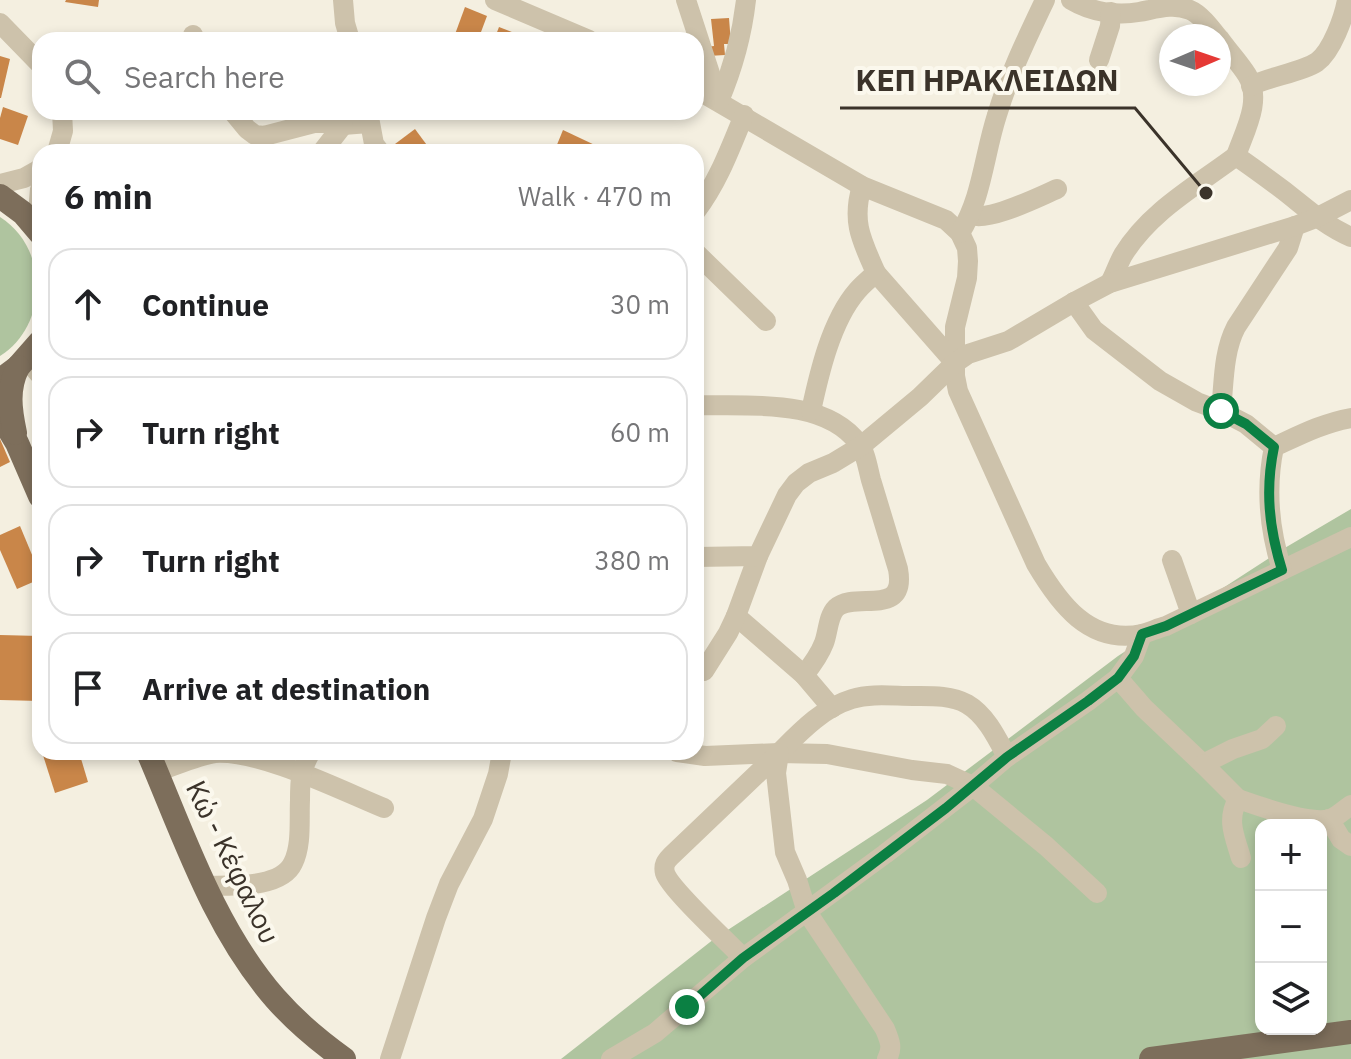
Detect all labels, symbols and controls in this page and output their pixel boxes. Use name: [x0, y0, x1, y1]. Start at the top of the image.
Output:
north arrow: [1159, 24, 1231, 96]
search box: [32, 32, 704, 120]
icon: search: [60, 54, 104, 98]
callout: ΚΕΠ ΗΡΑΚΛΕΙΔΩΝ: [840, 54, 1135, 108]
text: Search here: [124, 57, 285, 96]
text: ΚΕΠ ΗΡΑΚΛΕΙΔΩΝ: [856, 60, 1118, 99]
text: 6 min: [64, 174, 153, 218]
text: Walk · 470 m: [518, 179, 672, 213]
icon: ahead: [66, 282, 110, 326]
text: Continue: [142, 285, 269, 324]
text: 30 m: [610, 287, 670, 321]
route start: [1203, 393, 1239, 429]
icon: right: [66, 410, 110, 454]
text: Turn right: [142, 413, 280, 452]
text: 60 m: [610, 415, 670, 449]
icon: right: [66, 538, 110, 582]
text: Turn right: [142, 541, 280, 580]
text: 380 m: [594, 543, 670, 577]
icon: arrive: [66, 666, 110, 710]
text: Arrive at destination: [142, 669, 430, 708]
street label: Κώ - Κέφαλου: [178, 774, 289, 949]
map controls: [1255, 819, 1327, 1035]
button: +: [1255, 819, 1327, 891]
button: −: [1255, 891, 1327, 963]
button: layers: [1255, 963, 1327, 1035]
route end: [669, 989, 705, 1025]

